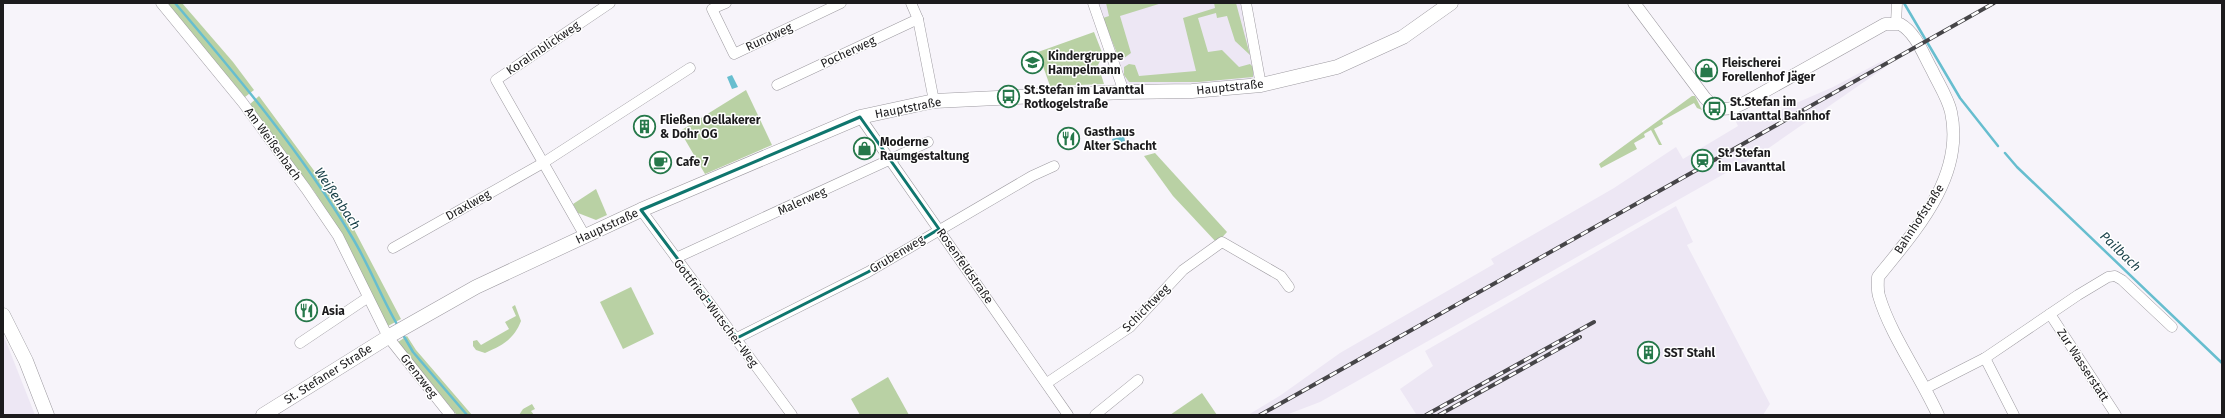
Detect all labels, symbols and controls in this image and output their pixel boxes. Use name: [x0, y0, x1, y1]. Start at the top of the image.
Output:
street label: Koralmblickweg: [504, 18, 583, 78]
street label: Rundweg: [743, 20, 795, 54]
street label: Pocherweg: [818, 33, 878, 71]
place label: Kindergruppe Hampelmann: [1048, 49, 1124, 77]
school or university icon: Kindergruppe Hampelmann: [1019, 50, 1045, 76]
place label: Fleischerei Forellenhof Jäger: [1722, 56, 1815, 84]
shop icon: Fleischerei Forellenhof Jäger: [1694, 57, 1720, 83]
street label: Hauptstraße: [1196, 77, 1264, 97]
place label: St.Stefan im Lavanttal Rotkogelstraße: [1024, 83, 1144, 111]
bus stop icon: St.Stefan im Lavanttal Rotkogelstraße: [995, 84, 1021, 110]
street label: Hauptstraße: [874, 95, 942, 121]
place label: St.Stefan im Lavanttal Bahnhof: [1730, 95, 1832, 123]
bus stop icon: St.Stefan im Lavanttal Bahnhof: [1701, 96, 1727, 122]
street label: Am Weißenbach: [242, 105, 304, 183]
place label: Fließen Oellakerer & Dohr OG: [660, 113, 761, 141]
building icon: Fließen Oellakerer & Dohr OG: [632, 114, 658, 140]
place label: Gasthaus Alter Schacht: [1083, 125, 1157, 153]
restaurant icon: Gasthaus Alter Schacht: [1055, 126, 1081, 152]
place label: Moderne Raumgestaltung: [880, 135, 970, 163]
shop icon: Moderne Raumgestaltung: [851, 136, 877, 162]
place label: St. Stefan im Lavanttal: [1718, 146, 1786, 174]
station icon: St. Stefan im Lavanttal: [1689, 147, 1715, 173]
cafe icon: Cafe 7: [648, 149, 674, 175]
place label: Cafe 7: [676, 155, 709, 169]
water label: Weißenbach: [311, 164, 364, 232]
street label: Bahnhofstraße: [1891, 182, 1947, 256]
street label: Malerweg: [776, 184, 829, 218]
street label: Draxlweg: [443, 187, 494, 223]
street label: Hauptstraße: [573, 205, 641, 247]
street label: Rosenfeldstraße: [934, 226, 996, 306]
water label: Pailbach: [2097, 228, 2144, 274]
street label: Grubenweg: [867, 232, 928, 276]
street label: Gottfried-Wutscher-Weg: [671, 256, 762, 370]
street label: Schichtweg: [1119, 281, 1173, 335]
restaurant icon: Asia: [294, 298, 320, 324]
place label: Asia: [321, 304, 345, 318]
street label: Zur Wasserstatt: [2054, 326, 2112, 405]
building icon: SST Stahl: [1636, 340, 1662, 366]
street label: St. Stefaner Straße: [281, 341, 375, 407]
place label: SST Stahl: [1664, 346, 1716, 360]
street label: Grenzweg: [397, 351, 441, 401]

